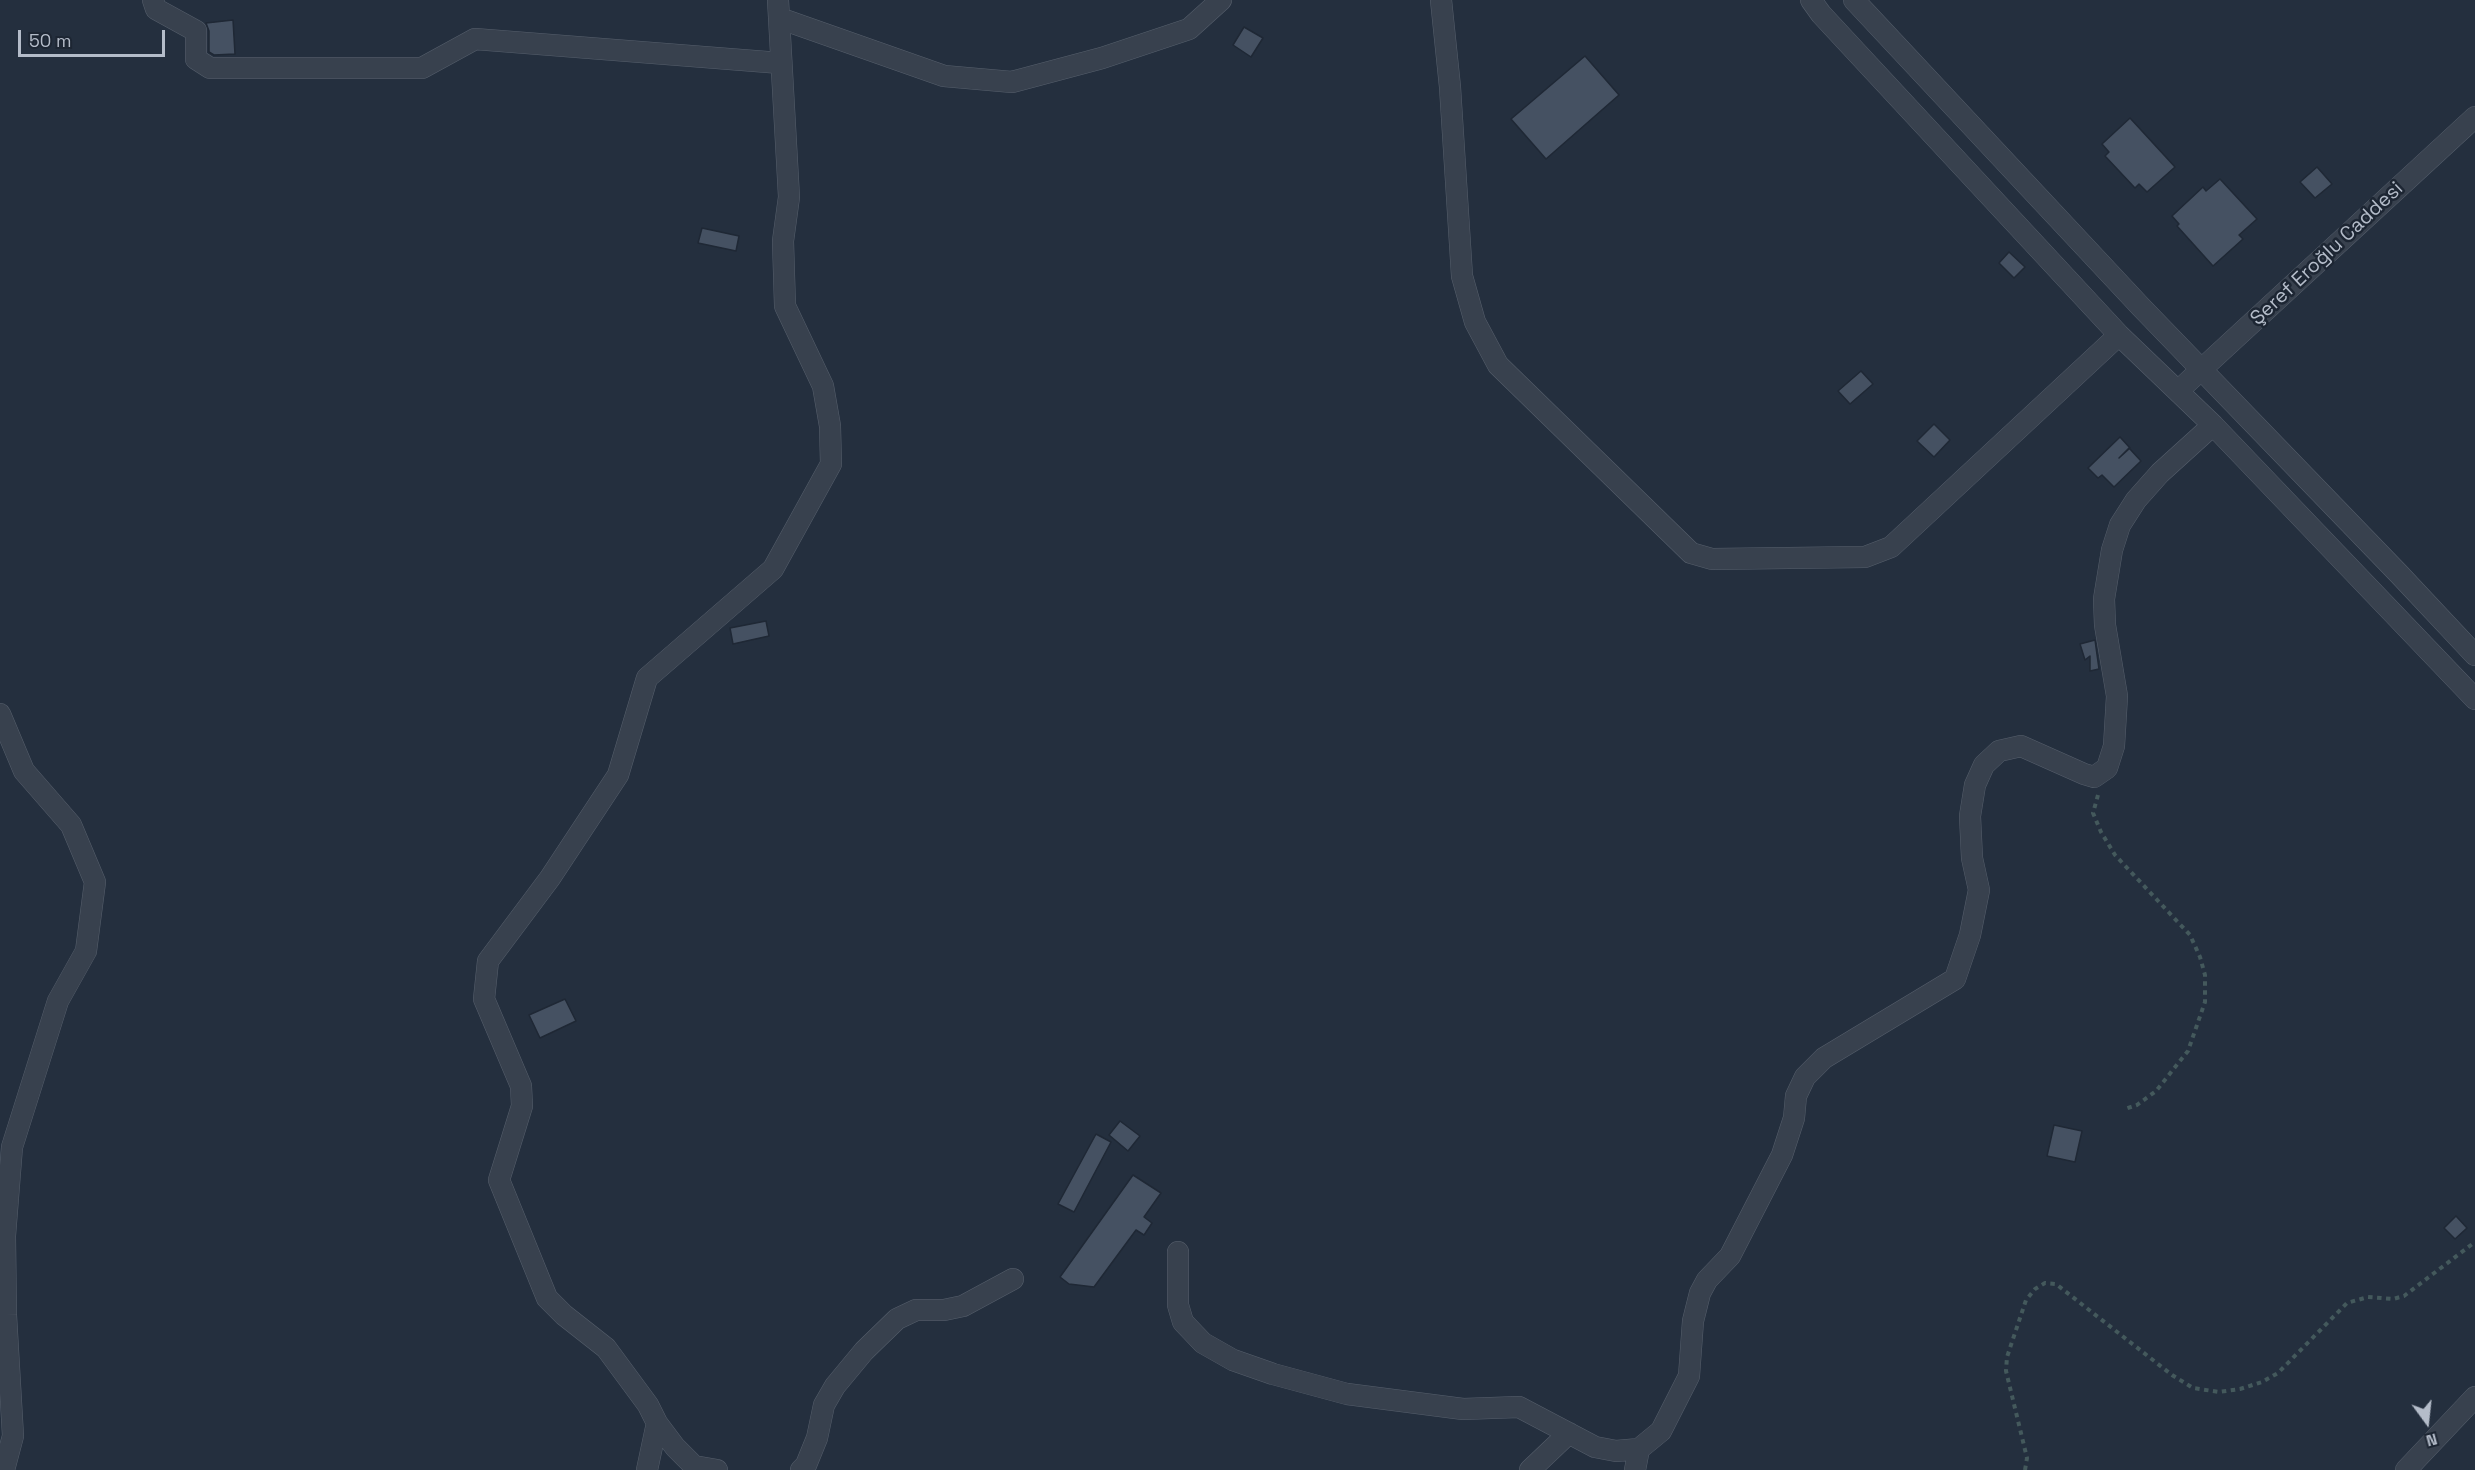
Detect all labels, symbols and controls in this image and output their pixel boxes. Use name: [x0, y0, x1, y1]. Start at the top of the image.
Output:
scale bar: [21, 18, 168, 56]
text: 50 m: [29, 29, 71, 52]
street label: Şeref Eroğlu Caddesi: [2246, 177, 2408, 331]
north arrow: [2397, 1392, 2457, 1452]
text: N: [2424, 1428, 2440, 1451]

